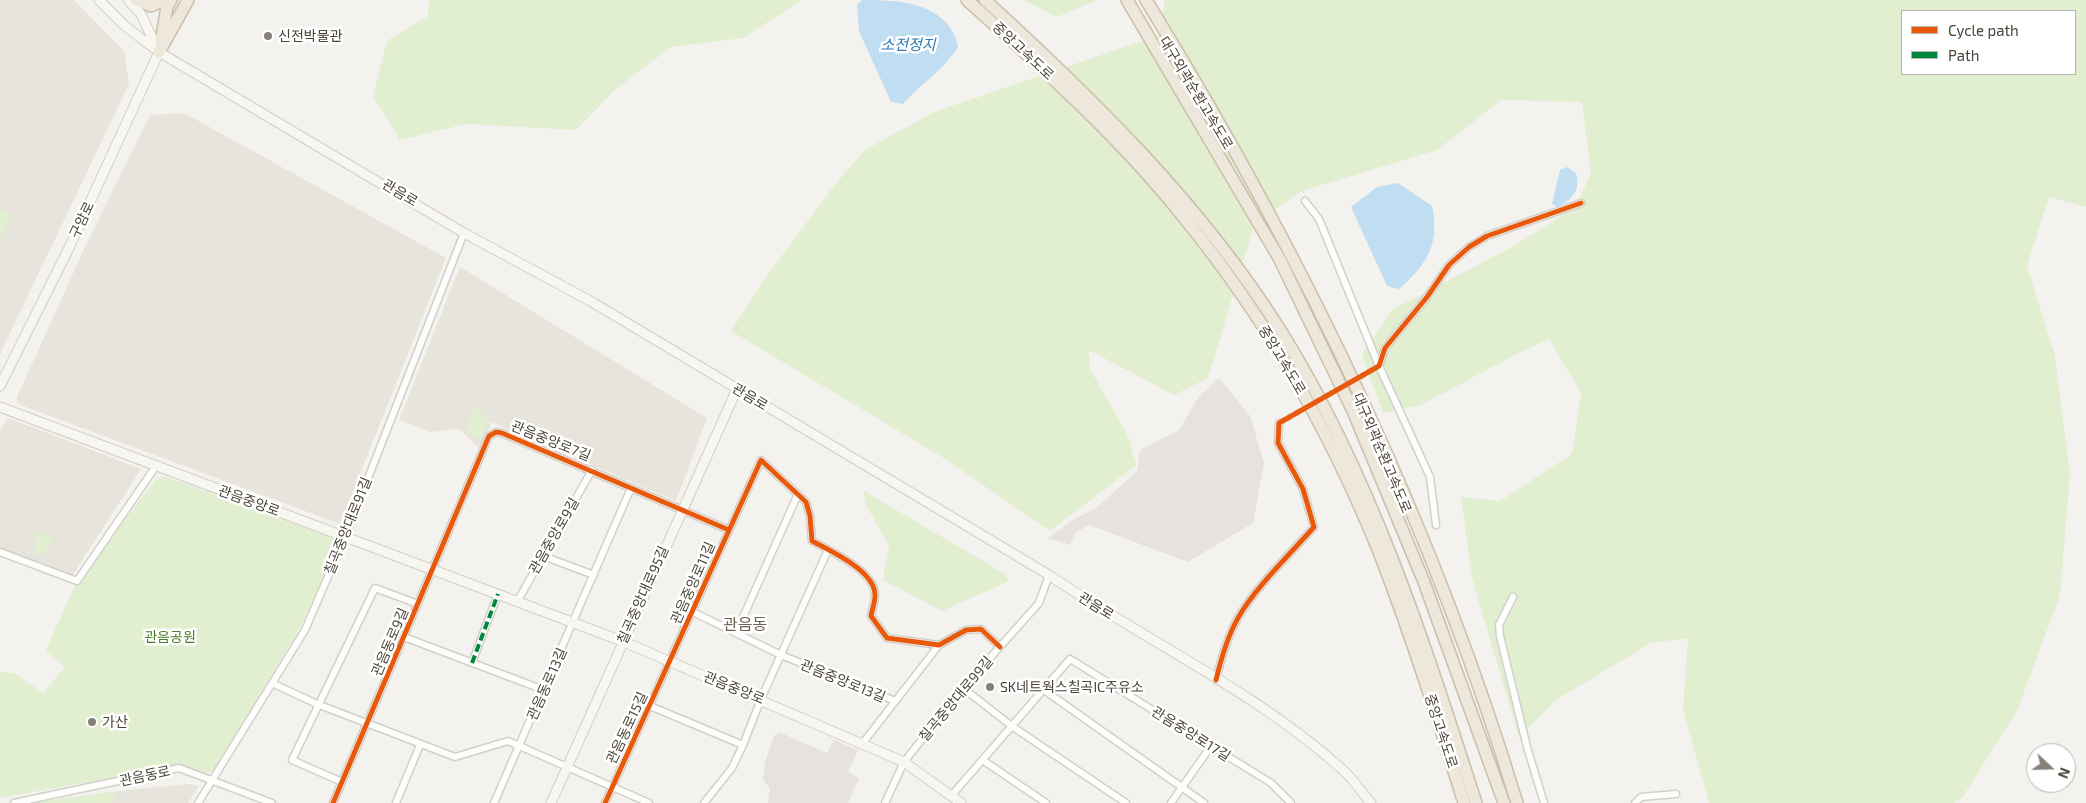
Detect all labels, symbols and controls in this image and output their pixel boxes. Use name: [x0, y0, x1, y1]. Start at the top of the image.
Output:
legend: [1901, 10, 2076, 75]
street label: 중앙고속도로: [989, 19, 1057, 83]
text: Cycle path: [1948, 21, 2019, 39]
place label: 신전박물관: [278, 28, 342, 44]
marker: 신전박물관: [262, 30, 274, 42]
street label: 대구외곽순환고속도로: [1156, 33, 1236, 153]
water label: 소전정지: [880, 36, 936, 54]
text: Path: [1948, 46, 1979, 64]
street label: 관음로: [379, 176, 421, 210]
street label: 구암로: [66, 199, 98, 241]
street label: 중앙고속도로: [1255, 323, 1309, 397]
street label: 관음로: [729, 380, 771, 414]
street label: 대구외곽순환고속도로: [1349, 390, 1415, 516]
street label: 관음중앙로7길: [509, 417, 593, 465]
street label: 칠곡중앙대로91길: [321, 475, 375, 577]
street label: 관음중앙로: [216, 482, 282, 520]
street label: 관음중앙로9길: [525, 495, 583, 577]
street label: 관음중앙로11길: [667, 539, 719, 627]
street label: 칠곡중앙대로95길: [614, 543, 672, 647]
street label: 관음로: [1075, 589, 1117, 623]
street label: 관음동로9길: [368, 605, 412, 679]
district label: 관음동: [723, 615, 767, 635]
park label: 관음공원: [144, 629, 196, 645]
street label: 관음동로13길: [524, 645, 570, 723]
street label: 칠곡중앙대로99길: [915, 653, 997, 745]
street label: 관음중앙로13길: [798, 656, 888, 706]
street label: 관음중앙로: [701, 668, 767, 708]
place label: SK네트웍스칠곡IC주유소: [1000, 679, 1144, 695]
marker: SK네트웍스칠곡IC주유소: [984, 681, 996, 693]
street label: 관음동로15길: [603, 689, 651, 767]
street label: 중앙고속도로: [1421, 692, 1461, 770]
street label: 관음중앙로17길: [1148, 703, 1234, 765]
place label: 가산: [102, 714, 128, 730]
marker: 가산: [86, 716, 98, 728]
north arrow: [2026, 743, 2076, 793]
street label: 관음동로: [118, 762, 172, 790]
text: N: [2055, 765, 2074, 781]

